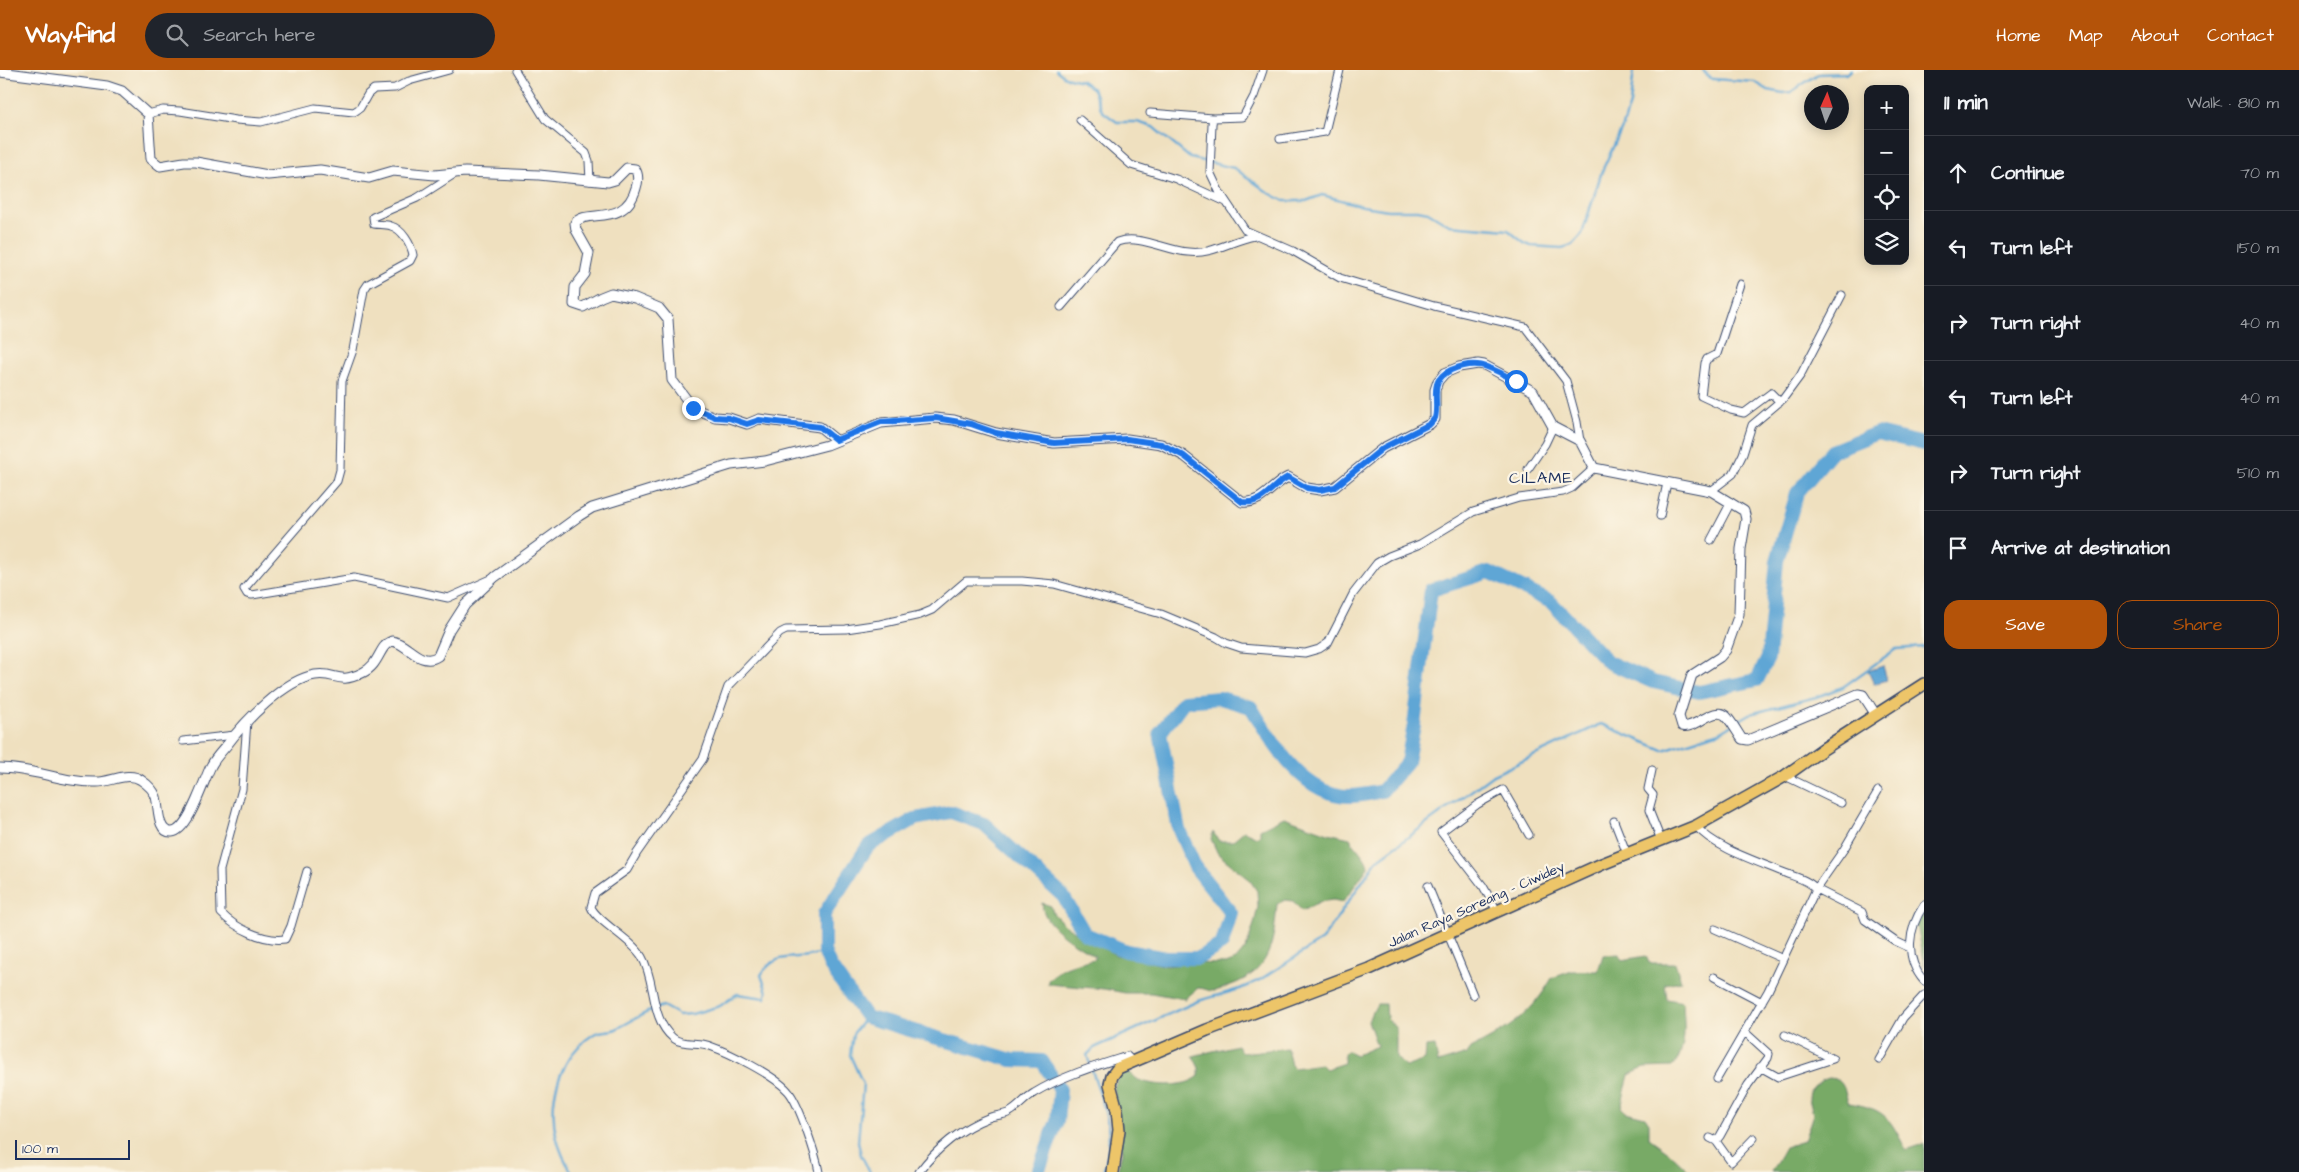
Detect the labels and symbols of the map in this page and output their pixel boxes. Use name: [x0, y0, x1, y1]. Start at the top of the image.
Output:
north arrow: [1804, 85, 1849, 130]
route start: [1505, 370, 1528, 393]
route end: [682, 397, 705, 420]
district label: CILAME: [1509, 467, 1573, 489]
street label: Jalan Raya Soreang - Ciwidey: [1385, 857, 1568, 953]
scale bar: [15, 1137, 130, 1160]

